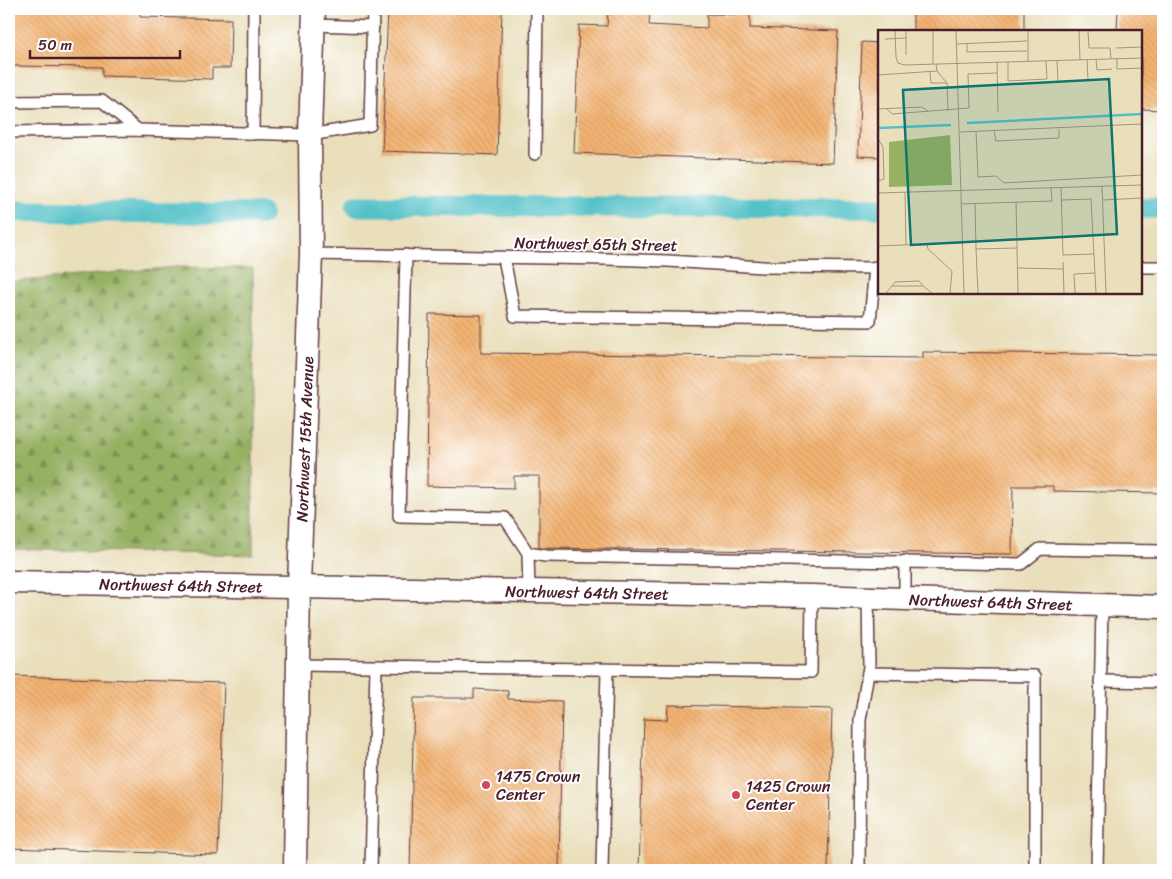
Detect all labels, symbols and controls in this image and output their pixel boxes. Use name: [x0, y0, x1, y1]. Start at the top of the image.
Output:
scale bar: [30, 28, 180, 60]
inset map: [878, 30, 1142, 294]
text: 50 m: [38, 32, 73, 58]
street label: Northwest 65th Street: [514, 228, 678, 260]
street label: Northwest 15th Avenue: [287, 355, 322, 523]
street label: Northwest 64th Street: [99, 569, 263, 601]
street label: Northwest 64th Street: [505, 576, 669, 608]
street label: Northwest 64th Street: [909, 585, 1073, 619]
place label: 1475 Crown Center: [496, 762, 581, 809]
place label: 1425 Crown Center: [746, 772, 831, 819]
marker: 1475 Crown Center: [480, 779, 492, 791]
marker: 1425 Crown Center: [730, 789, 742, 801]

